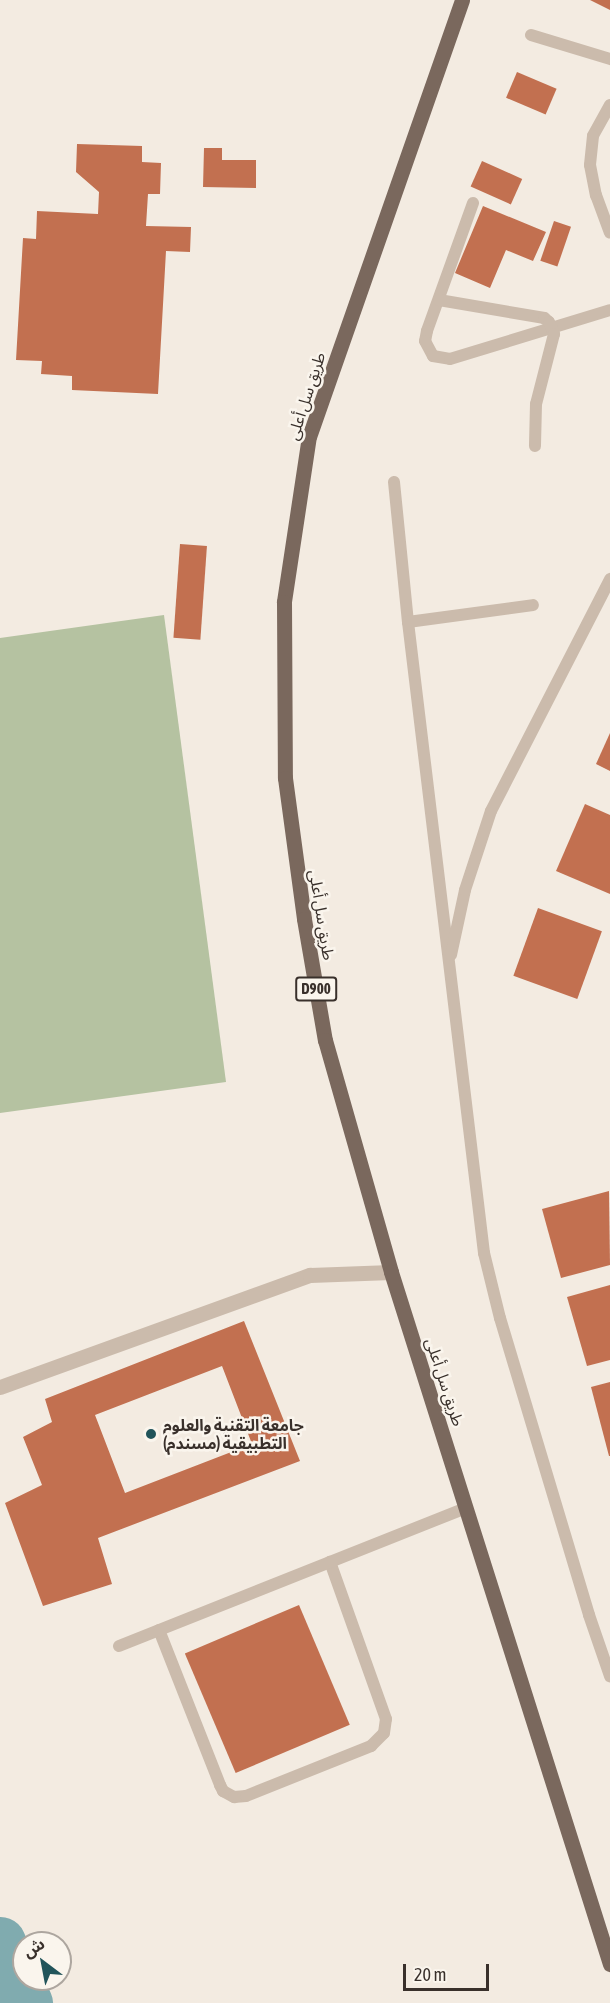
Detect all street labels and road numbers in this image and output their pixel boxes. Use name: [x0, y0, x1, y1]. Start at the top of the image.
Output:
street label: طريق سل أعلى: [283, 350, 329, 442]
street label: طريق سل أعلى: [305, 868, 339, 962]
road number: D900: [295, 977, 337, 1001]
street label: طريق سل أعلى: [422, 1336, 468, 1428]

